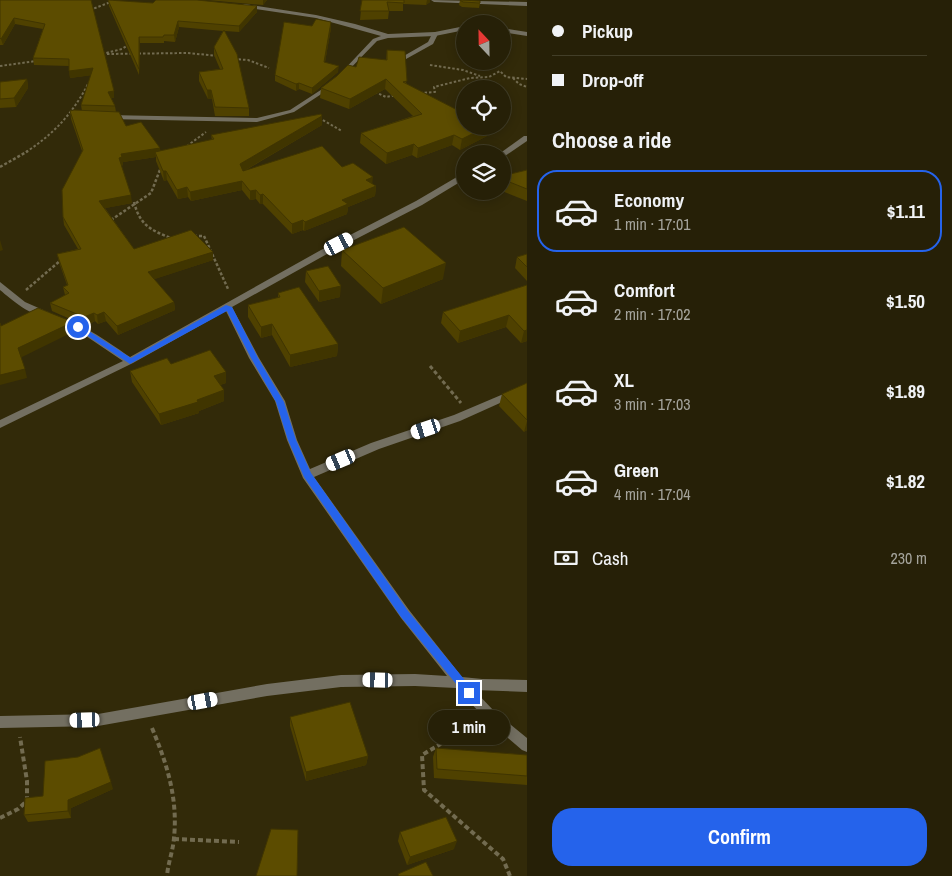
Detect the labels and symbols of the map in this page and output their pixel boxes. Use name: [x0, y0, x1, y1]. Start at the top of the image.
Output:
north arrow: [456, 15, 511, 70]
car: [322, 231, 355, 257]
route start: [67, 316, 89, 338]
car: [409, 417, 442, 441]
car: [324, 447, 357, 473]
car: [362, 672, 393, 688]
route end: [458, 682, 480, 704]
car: [186, 691, 219, 711]
callout: 1 min: [428, 710, 510, 746]
car: [69, 712, 100, 728]

